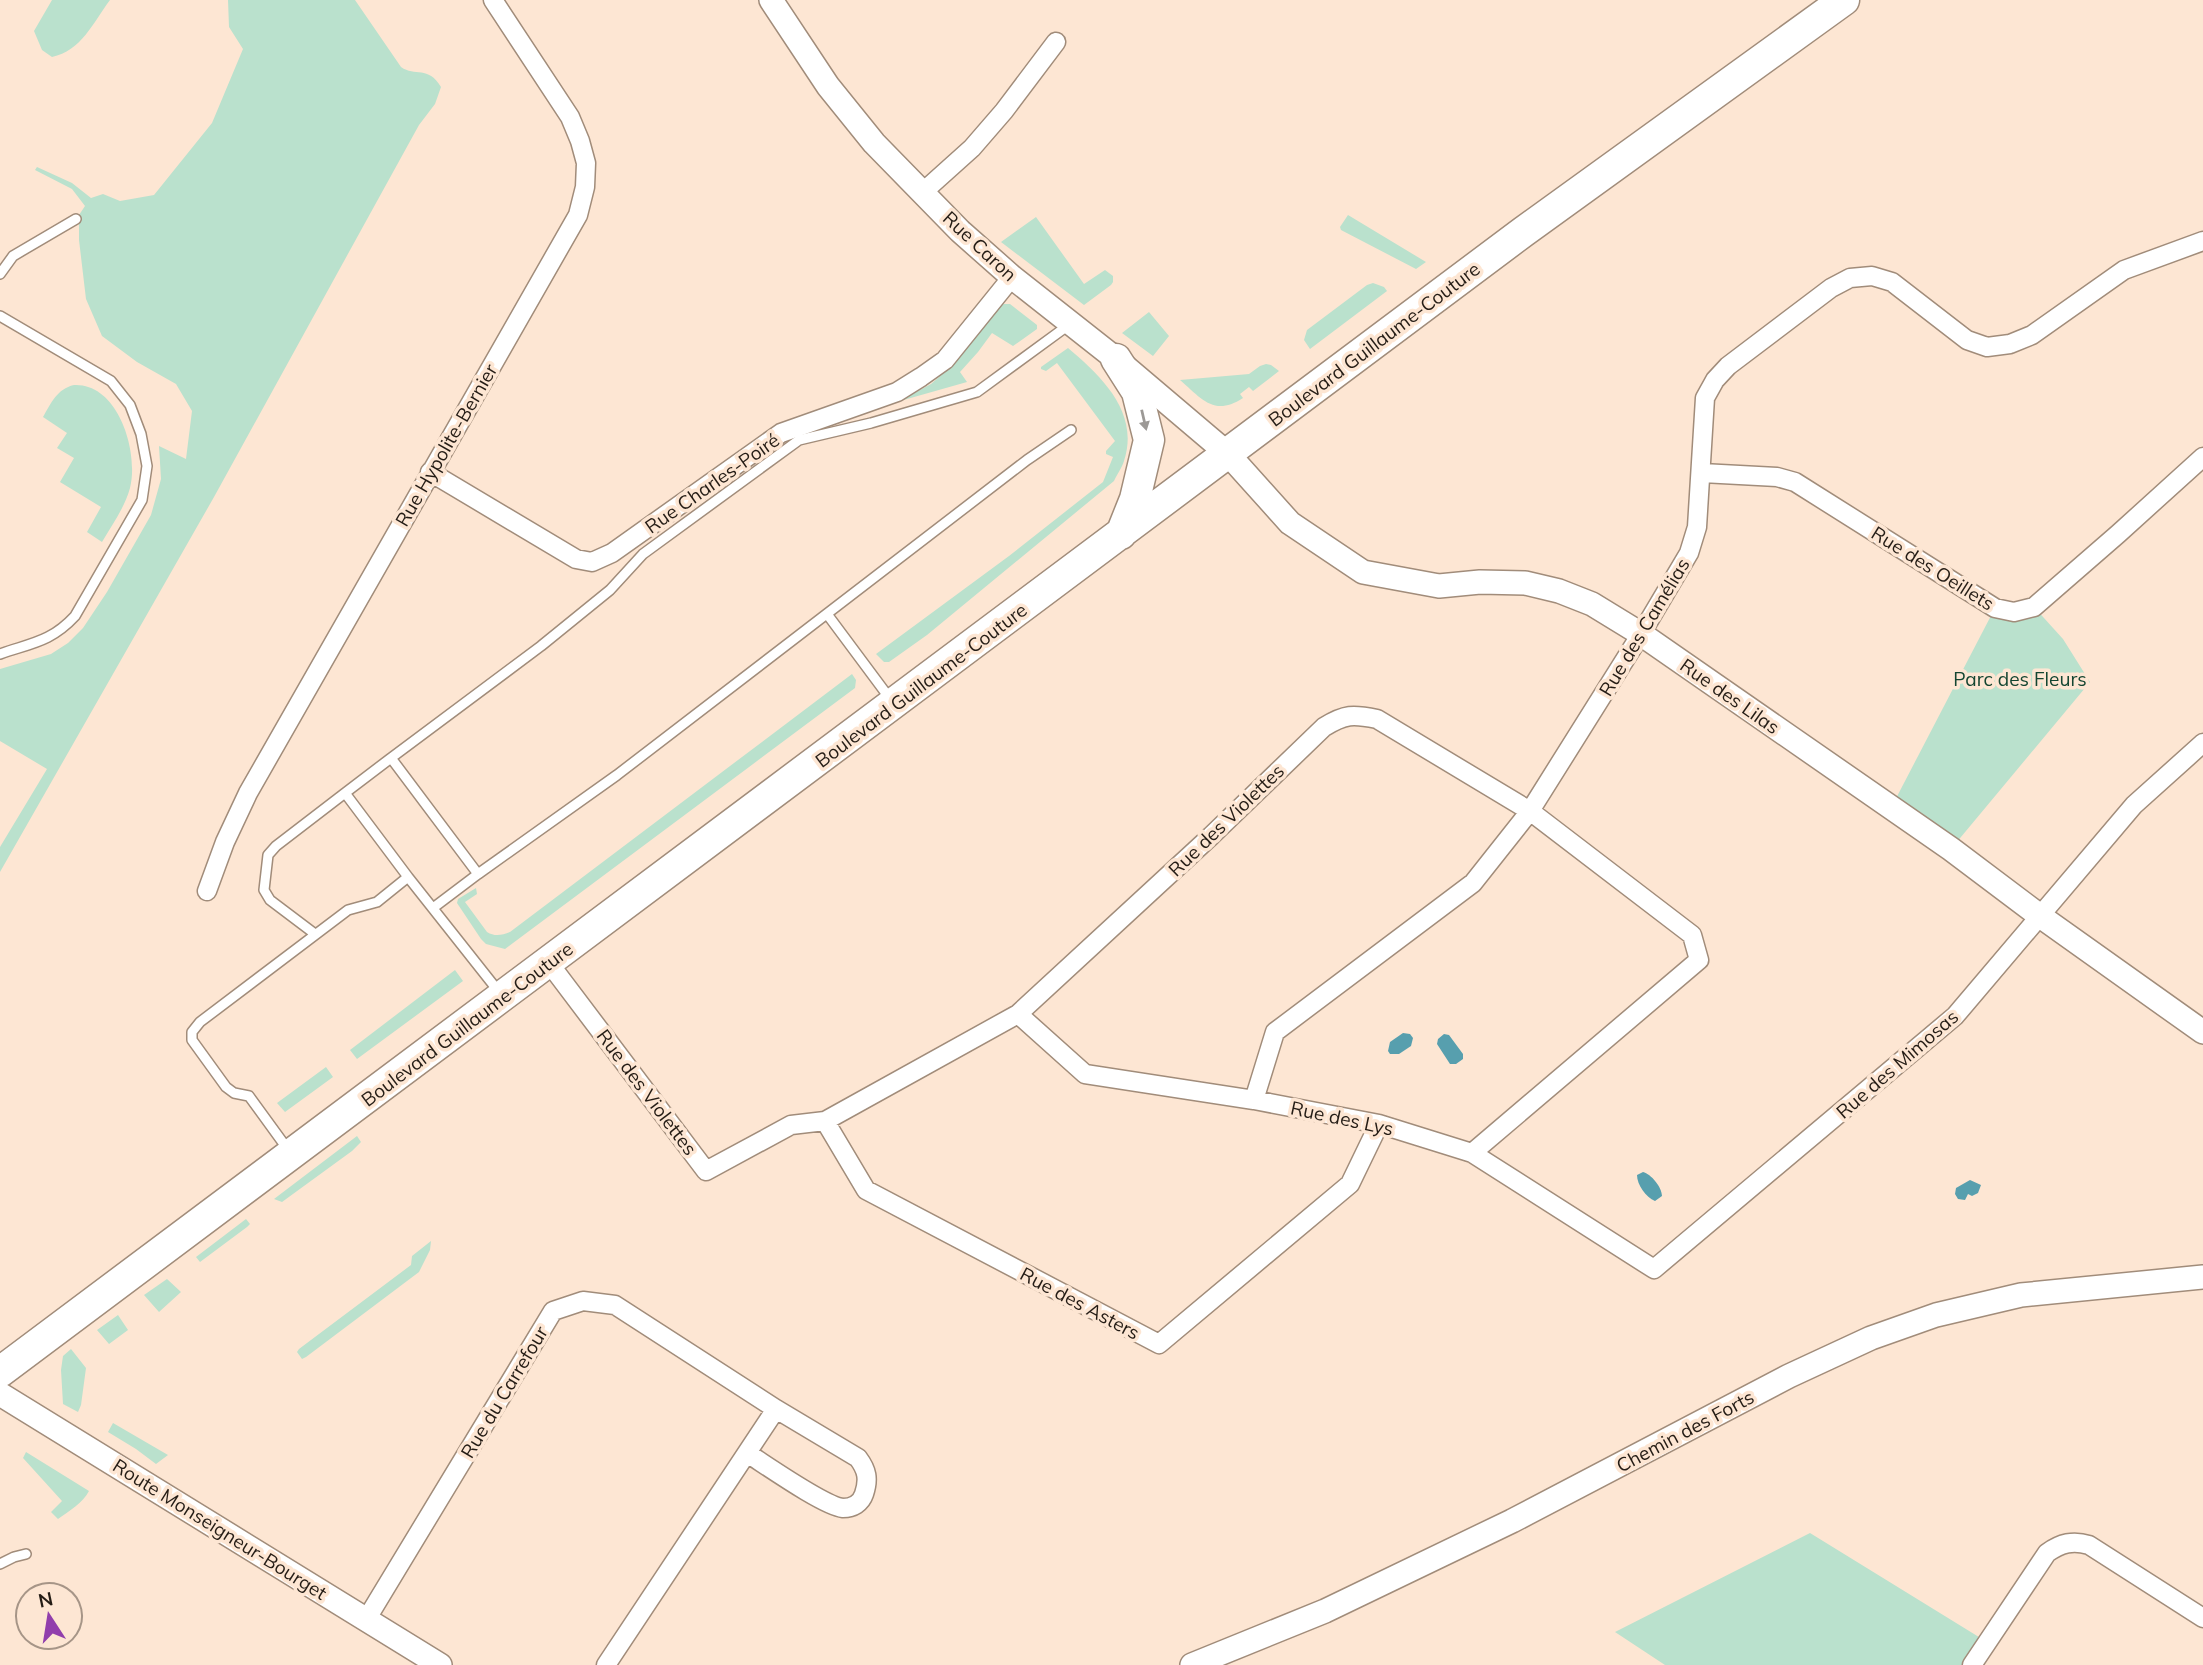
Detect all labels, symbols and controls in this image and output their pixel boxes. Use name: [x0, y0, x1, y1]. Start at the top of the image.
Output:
street label: Rue Caron: [938, 206, 1022, 286]
street label: Boulevard Guillaume-Couture: [1263, 257, 1485, 431]
street label: Rue Hypolite-Bernier: [390, 359, 502, 531]
one-way arrow: [1139, 409, 1150, 431]
street label: Rue Charles-Poiré: [640, 428, 784, 538]
street label: Rue des Oeillets: [1867, 521, 1999, 615]
street label: Rue des Camélias: [1593, 554, 1695, 700]
street label: Boulevard Guillaume-Couture: [810, 598, 1032, 772]
street label: Rue des Lilas: [1676, 653, 1784, 739]
park label: Parc des Fleurs: [1953, 667, 2087, 691]
street label: Rue des Violettes: [1163, 759, 1289, 881]
street label: Boulevard Guillaume-Couture: [356, 937, 578, 1111]
street label: Rue des Mimosas: [1831, 1004, 1963, 1124]
street label: Rue des Violettes: [592, 1024, 702, 1160]
street label: Rue des Lys: [1288, 1095, 1396, 1141]
street label: Rue des Asters: [1016, 1261, 1144, 1345]
street label: Rue du Carrefour: [455, 1322, 553, 1462]
street label: Chemin des Forts: [1612, 1385, 1758, 1477]
street label: Route Monseigneur-Bourget: [109, 1453, 332, 1605]
north arrow: [14, 1581, 84, 1651]
text: N: [36, 1586, 55, 1613]

